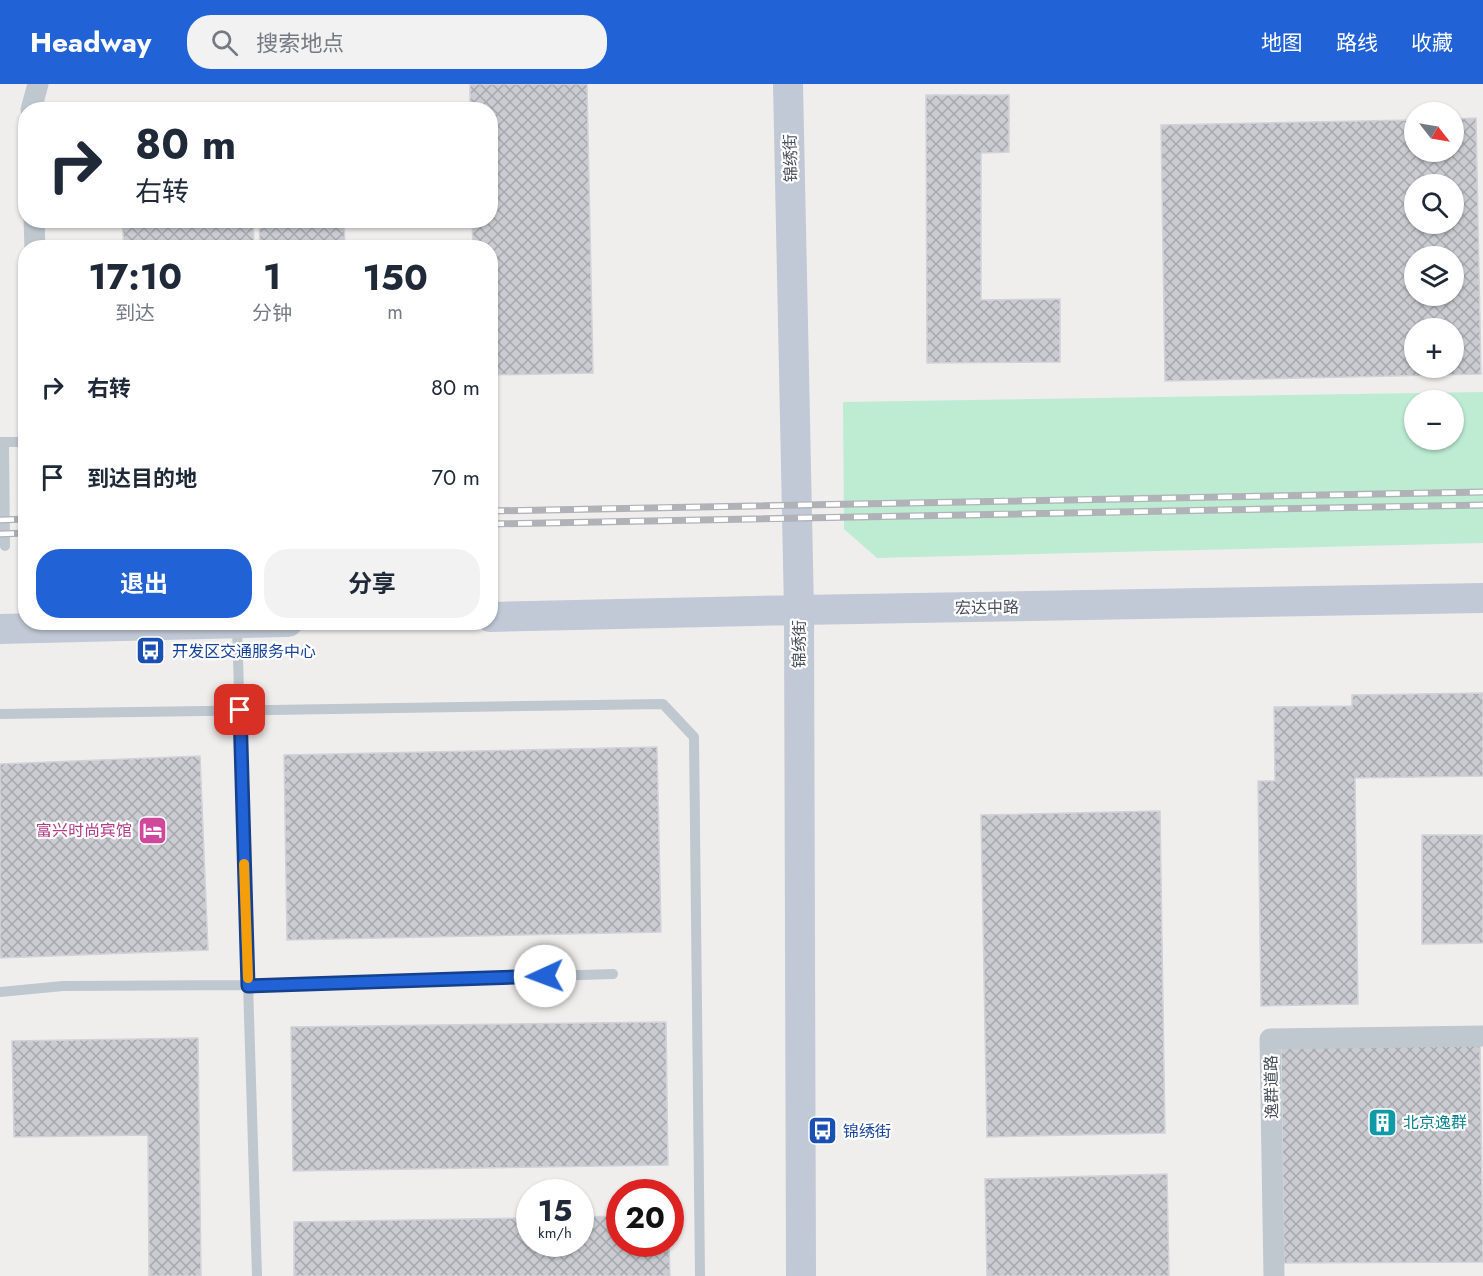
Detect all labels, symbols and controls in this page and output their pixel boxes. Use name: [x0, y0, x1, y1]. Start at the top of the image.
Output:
search box: [187, 15, 607, 69]
text: Headway: [30, 22, 151, 63]
icon: search: [208, 26, 241, 59]
text: 搜索地点: [256, 27, 344, 59]
text: 地图: [1261, 28, 1303, 58]
text: 路线: [1336, 28, 1378, 58]
text: 收藏: [1411, 28, 1453, 58]
north arrow: [1404, 102, 1464, 162]
map controls: [1404, 102, 1464, 450]
text: 80 m: [135, 114, 236, 175]
icon: right: [36, 126, 114, 204]
street label: 锦绣街: [779, 134, 802, 182]
text: 右转: [135, 172, 189, 211]
button: search: [1404, 174, 1464, 234]
button: layers: [1404, 246, 1464, 306]
text: 17:10: [88, 250, 182, 302]
text: 1: [263, 250, 281, 302]
text: 150: [362, 251, 428, 303]
text: m: [387, 298, 403, 327]
text: 到达: [115, 299, 155, 328]
text: 分钟: [252, 299, 292, 328]
button: +: [1404, 318, 1464, 378]
icon: right: [36, 371, 69, 404]
text: 80 m: [431, 371, 480, 403]
text: 右转: [87, 372, 131, 404]
button: −: [1404, 390, 1464, 450]
icon: arrive: [36, 461, 69, 494]
text: 70 m: [431, 461, 480, 493]
text: 到达目的地: [87, 462, 197, 494]
button: 退出: [36, 549, 252, 618]
button: 分享: [264, 549, 480, 618]
street label: 宏达中路: [955, 595, 1019, 620]
street label: 锦绣街: [788, 620, 811, 668]
bus stop icon: 开发区交通服务中心: [135, 635, 167, 667]
place label: 开发区交通服务中心: [172, 640, 316, 663]
pin: [214, 684, 265, 735]
icon: arrive: [223, 693, 256, 726]
hotel icon: 富兴时尚宾馆: [137, 814, 169, 846]
place label: 富兴时尚宾馆: [36, 819, 132, 842]
position arrow: [513, 944, 577, 1008]
street label: 逸群道路: [1259, 1055, 1284, 1119]
building icon: 北京逸群: [1366, 1106, 1398, 1138]
place label: 北京逸群: [1403, 1111, 1467, 1134]
bus stop icon: 锦绣街: [806, 1115, 838, 1147]
place label: 锦绣街: [843, 1120, 891, 1143]
speed limit sign: 20: [606, 1179, 684, 1257]
text: 15: [538, 1189, 572, 1232]
text: km/h: [538, 1222, 572, 1244]

